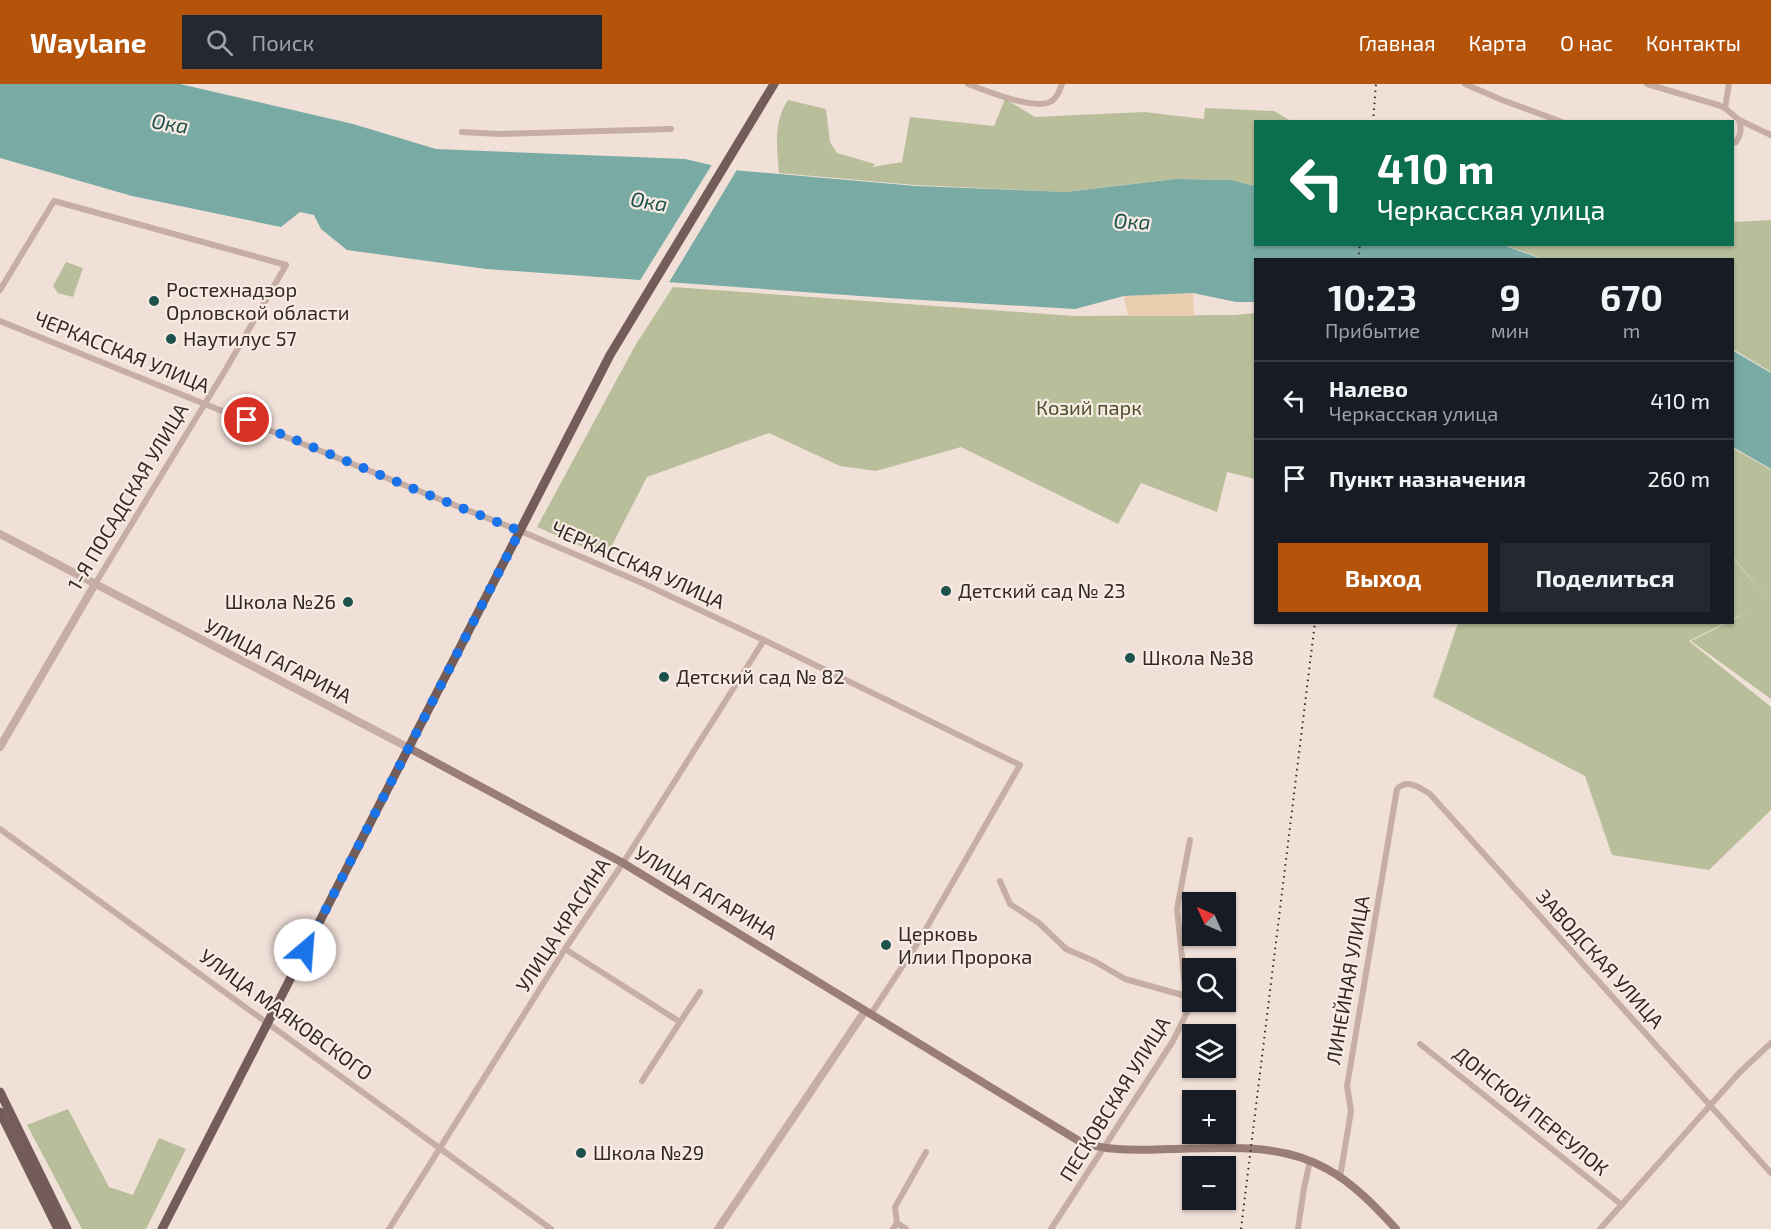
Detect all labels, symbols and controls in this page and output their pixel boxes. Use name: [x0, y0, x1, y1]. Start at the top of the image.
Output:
search box: [182, 15, 602, 69]
text: Waylane: [30, 25, 146, 59]
icon: search: [203, 26, 236, 59]
text: Поиск: [251, 29, 314, 55]
text: Главная: [1359, 30, 1436, 55]
text: Карта: [1469, 30, 1527, 55]
text: О нас: [1560, 30, 1613, 55]
text: Контакты: [1646, 30, 1741, 55]
water label: Ока: [150, 107, 191, 138]
text: 410 m: [1377, 142, 1494, 192]
icon: left: [1278, 144, 1356, 222]
water label: Ока: [629, 185, 670, 216]
text: Черкасская улица: [1377, 193, 1605, 225]
water label: Ока: [1113, 207, 1151, 234]
text: 10:23: [1328, 275, 1417, 318]
text: 9: [1499, 275, 1521, 318]
text: 670: [1600, 275, 1663, 318]
place label: Ростехнадзор Орловской области: [166, 277, 349, 324]
marker: Ростехнадзор Орловской области: [147, 294, 161, 308]
street label: ЧЕРКАССКАЯ УЛИЦА: [31, 305, 214, 397]
text: Прибытие: [1325, 318, 1420, 342]
text: мин: [1491, 318, 1529, 342]
text: m: [1623, 318, 1640, 342]
place label: Наутилус 57: [183, 326, 297, 351]
marker: Наутилус 57: [164, 332, 178, 346]
text: Налево: [1329, 375, 1408, 401]
icon: left: [1278, 384, 1311, 417]
text: 410 m: [1650, 387, 1710, 413]
pin: [221, 394, 272, 445]
park label: Козий парк: [1036, 395, 1142, 419]
street label: 1-Я ПОСАДСКАЯ УЛИЦА: [62, 398, 193, 594]
text: Черкасская улица: [1329, 401, 1498, 425]
icon: arrive: [230, 403, 263, 436]
icon: arrive: [1278, 462, 1311, 495]
text: Пункт назначения: [1329, 465, 1526, 491]
text: 260 m: [1648, 465, 1710, 491]
street label: ЧЕРКАССКАЯ УЛИЦА: [548, 515, 729, 613]
button: Выход: [1278, 543, 1488, 612]
button: Поделиться: [1500, 543, 1710, 612]
place label: Детский сад № 23: [958, 578, 1126, 602]
marker: Детский сад № 23: [939, 584, 953, 598]
place label: Школа №26: [225, 589, 336, 613]
marker: Школа №26: [341, 595, 355, 609]
street label: УЛИЦА ГАГАРИНА: [201, 613, 356, 708]
place label: Школа №38: [1142, 645, 1254, 669]
marker: Школа №38: [1123, 651, 1137, 665]
place label: Детский сад № 82: [676, 664, 845, 688]
marker: Детский сад № 82: [657, 670, 671, 684]
street label: УЛИЦА ГАГАРИНА: [631, 840, 782, 944]
street label: УЛИЦА КРАСИНА: [510, 852, 615, 996]
street label: ЗАВОДСКАЯ УЛИЦА: [1532, 884, 1670, 1033]
north arrow: [1182, 892, 1236, 946]
map controls: [1182, 892, 1236, 1210]
street label: ЛИНЕЙНАЯ УЛИЦА: [1320, 893, 1374, 1066]
position arrow: [273, 918, 337, 982]
place label: Церковь Илии Пророка: [898, 921, 1032, 968]
marker: Церковь Илии Пророка: [879, 938, 893, 952]
street label: УЛИЦА МАЯКОВСКОГО: [195, 943, 378, 1085]
button: search: [1182, 958, 1236, 1012]
street label: ПЕСКОВСКАЯ УЛИЦА: [1054, 1011, 1175, 1185]
button: layers: [1182, 1024, 1236, 1078]
street label: ДОНСКОЙ ПЕРЕУЛОК: [1450, 1041, 1614, 1180]
button: +: [1182, 1090, 1236, 1144]
place label: Школа №29: [593, 1140, 704, 1164]
marker: Школа №29: [574, 1146, 588, 1160]
button: −: [1182, 1156, 1236, 1210]

